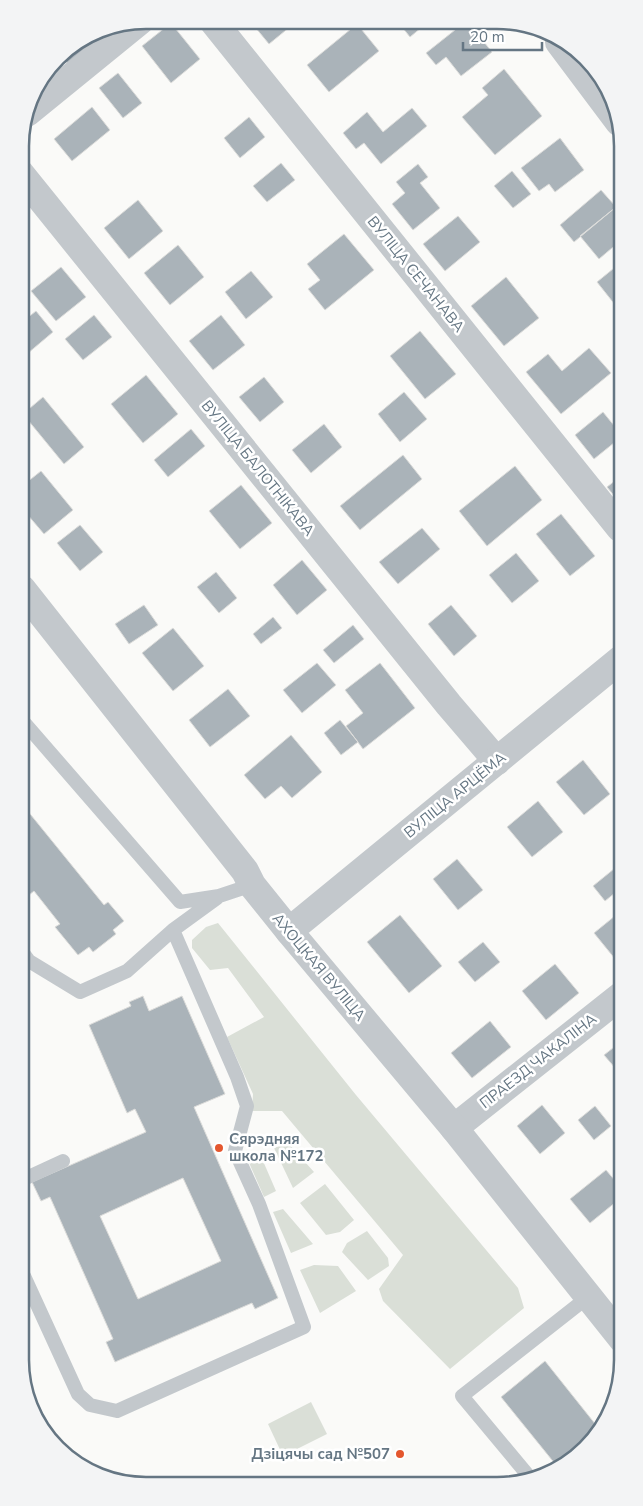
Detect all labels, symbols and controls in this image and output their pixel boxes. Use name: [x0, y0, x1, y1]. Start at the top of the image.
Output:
scale bar: [463, 20, 542, 52]
text: 20 m: [470, 27, 505, 47]
street label: ВУЛІЦА СЕЧАНАВА: [363, 212, 469, 336]
street label: ВУЛІЦА БАЛОТНІКАВА: [197, 396, 319, 540]
street label: ВУЛІЦА АРЦЁМА: [400, 748, 510, 842]
street label: АХОЦКАЯ ВУЛІЦА: [268, 909, 370, 1025]
street label: ПРАЕЗД ЧАКАЛІНА: [475, 1009, 601, 1113]
place label: Сярэдняя школа №172: [229, 1129, 324, 1166]
marker: Сярэдняя школа №172: [213, 1142, 225, 1154]
place label: Дзіцячы сад №507: [252, 1444, 390, 1464]
marker: Дзіцячы сад №507: [394, 1448, 406, 1460]

